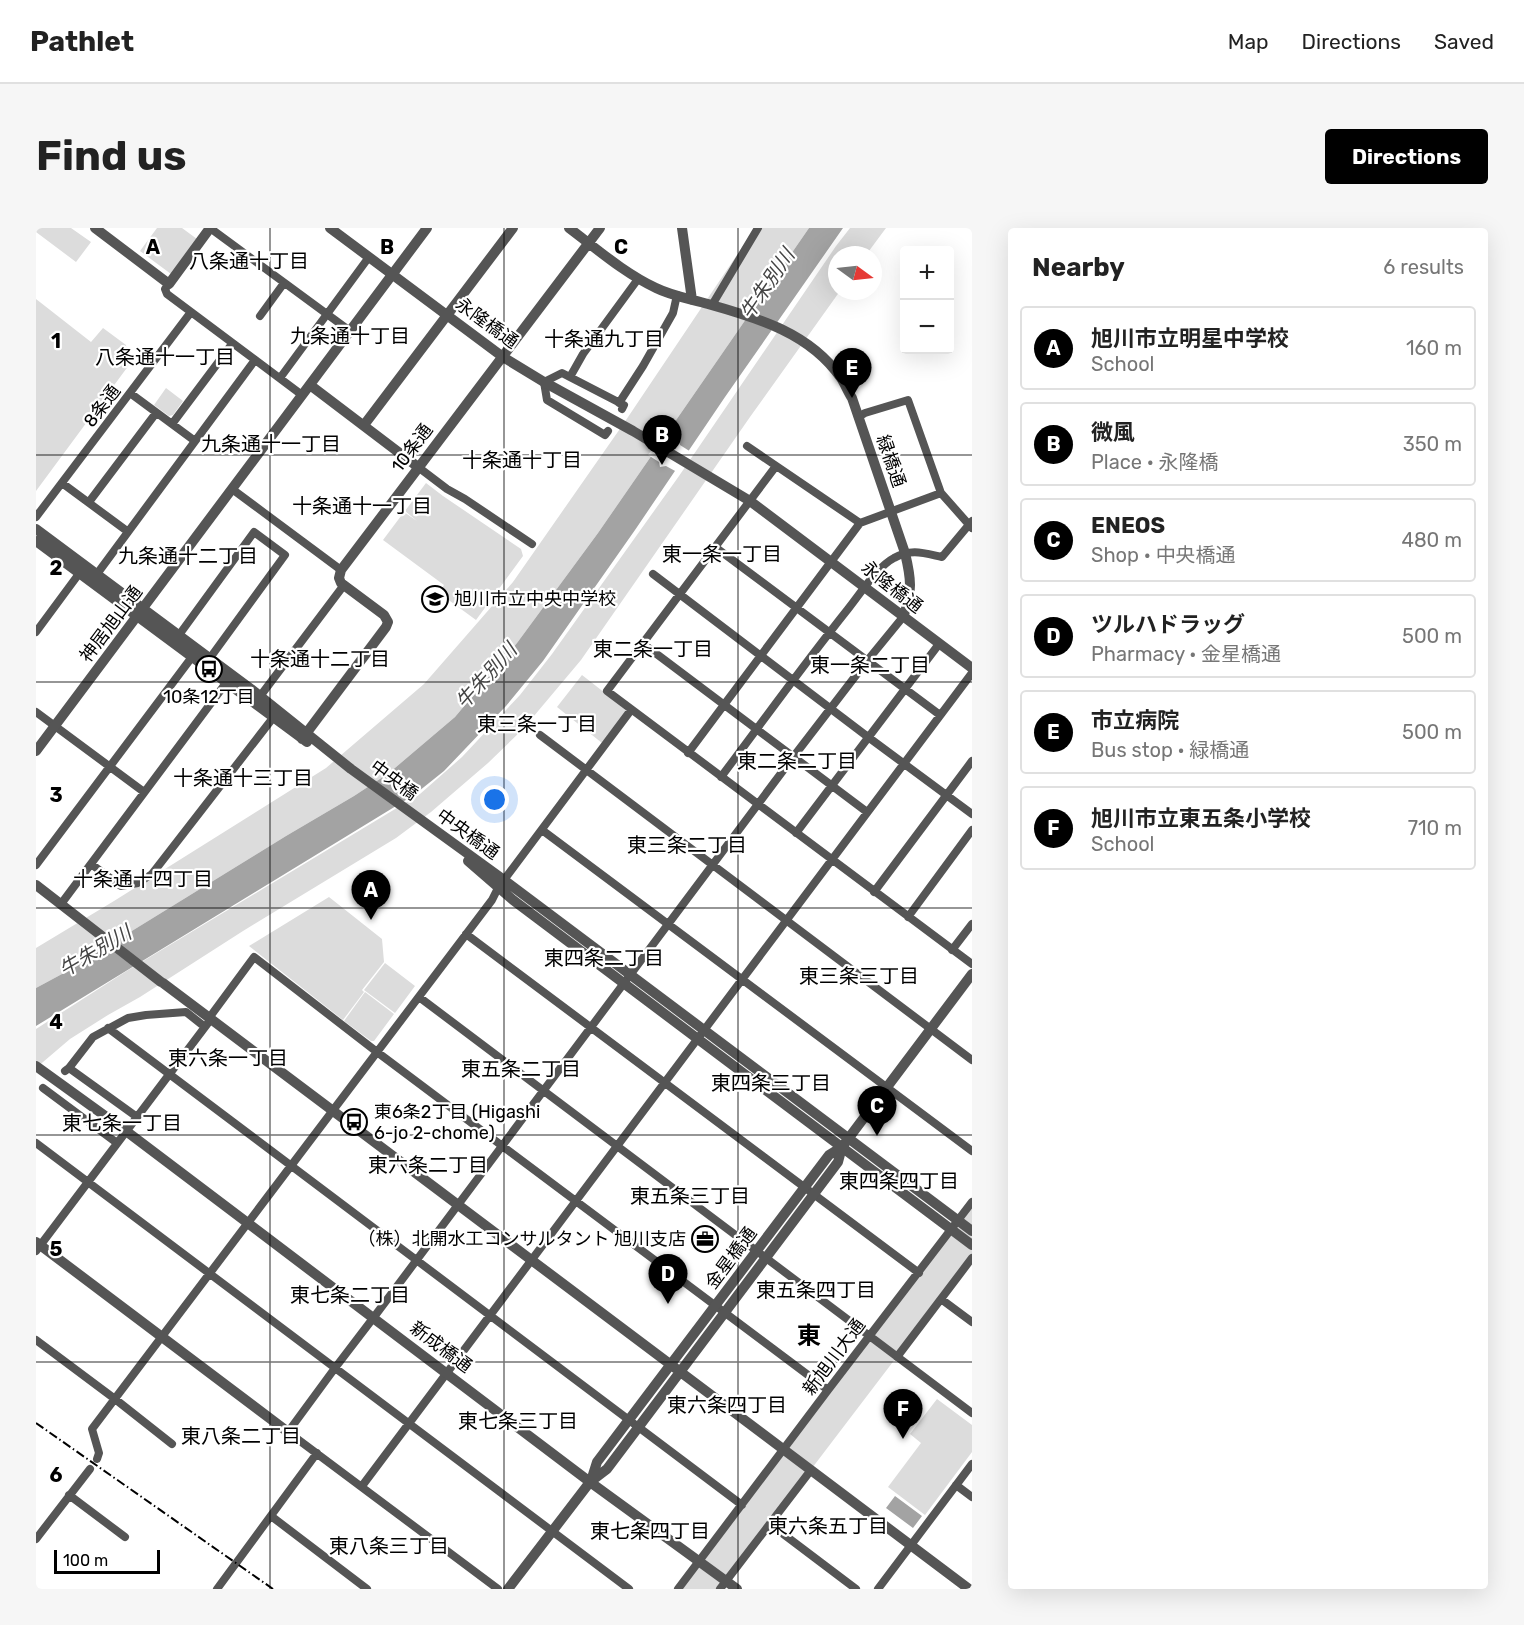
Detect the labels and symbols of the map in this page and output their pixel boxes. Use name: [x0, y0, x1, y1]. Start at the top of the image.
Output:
text: A: [146, 235, 161, 259]
text: B: [380, 235, 394, 259]
text: C: [614, 235, 628, 259]
water label: 牛朱別川: [735, 242, 800, 324]
north arrow: [828, 246, 882, 300]
district label: 八条通十丁目: [189, 249, 309, 273]
street label: 永隆橋通: [451, 293, 523, 353]
district label: 九条通十丁目: [290, 324, 410, 348]
district label: 十条通九丁目: [544, 327, 664, 351]
text: 1: [51, 329, 61, 353]
district label: 八条通十一丁目: [95, 345, 235, 369]
pin: E: [832, 348, 872, 398]
street label: 8条通: [79, 380, 125, 432]
pin: B: [642, 416, 682, 465]
street label: 10条通: [387, 419, 437, 477]
district label: 九条通十一丁目: [201, 432, 341, 456]
street label: 緑橋通: [872, 432, 910, 490]
district label: 十条通十丁目: [462, 448, 582, 472]
district label: 十条通十一丁目: [292, 494, 432, 518]
district label: 東一条一丁目: [662, 542, 782, 566]
district label: 九条通十二丁目: [118, 544, 258, 568]
text: 2: [50, 556, 63, 580]
street label: 永隆橋通: [857, 556, 927, 618]
street label: 神居旭山通: [75, 581, 147, 667]
school or university icon: 旭川市立中央中学校: [420, 584, 450, 614]
place label: 旭川市立中央中学校: [454, 588, 616, 610]
water label: 牛朱別川: [450, 637, 523, 714]
district label: 東二条一丁目: [593, 637, 713, 661]
district label: 十条通十二丁目: [250, 647, 390, 671]
district label: 東一条二丁目: [810, 653, 930, 677]
bus stop icon: 10条12丁目: [194, 654, 224, 684]
place label: 10条12丁目: [163, 686, 255, 708]
district label: 東三条一丁目: [477, 712, 597, 736]
district label: 東二条二丁目: [737, 749, 857, 773]
street label: 中央橋: [366, 755, 422, 805]
district label: 十条通十三丁目: [173, 766, 313, 790]
text: 3: [49, 783, 63, 807]
your location: [480, 785, 509, 814]
street label: 中央橋通: [432, 804, 504, 864]
district label: 東三条二丁目: [627, 833, 747, 857]
district label: 十条通十四丁目: [73, 867, 213, 891]
pin: A: [352, 870, 390, 920]
water label: 牛朱別川: [55, 919, 137, 982]
district label: 東四条二丁目: [544, 946, 664, 970]
district label: 東三条三丁目: [799, 964, 919, 988]
text: 4: [49, 1010, 63, 1034]
district label: 東六条一丁目: [168, 1046, 288, 1070]
district label: 東五条二丁目: [461, 1057, 581, 1081]
district label: 東四条三丁目: [711, 1071, 831, 1095]
pin: C: [858, 1086, 896, 1136]
place label: 東6条2丁目 (Higashi 6-jo 2-chome): [374, 1101, 540, 1144]
bus stop icon: 東6条2丁目 (Higashi 6-jo 2-chome): [339, 1107, 369, 1137]
district label: 東七条一丁目: [62, 1111, 182, 1135]
district label: 東六条二丁目: [368, 1153, 488, 1177]
district label: 東四条四丁目: [839, 1169, 959, 1193]
district label: 東五条三丁目: [630, 1184, 750, 1208]
street label: 金星橋通: [701, 1223, 761, 1293]
office icon: （株）北開水工コンサルタント 旭川支店: [690, 1224, 720, 1254]
place label: （株）北開水工コンサルタント 旭川支店: [358, 1228, 686, 1250]
text: 5: [50, 1237, 63, 1261]
pin: D: [648, 1254, 688, 1304]
district label: 東五条四丁目: [756, 1278, 876, 1302]
district label: 東七条二丁目: [290, 1283, 410, 1307]
street label: 新旭川大通: [798, 1314, 870, 1400]
street label: 新成橋通: [406, 1317, 476, 1377]
district label: 東: [797, 1322, 821, 1350]
pin: F: [884, 1390, 922, 1439]
district label: 東六条四丁目: [667, 1393, 787, 1417]
district label: 東七条三丁目: [458, 1409, 578, 1433]
district label: 東八条二丁目: [181, 1424, 301, 1448]
text: 6: [49, 1463, 63, 1487]
district label: 東六条五丁目: [768, 1514, 888, 1538]
district label: 東七条四丁目: [590, 1519, 710, 1543]
district label: 東八条三丁目: [329, 1534, 449, 1558]
scale bar: [54, 1547, 160, 1574]

